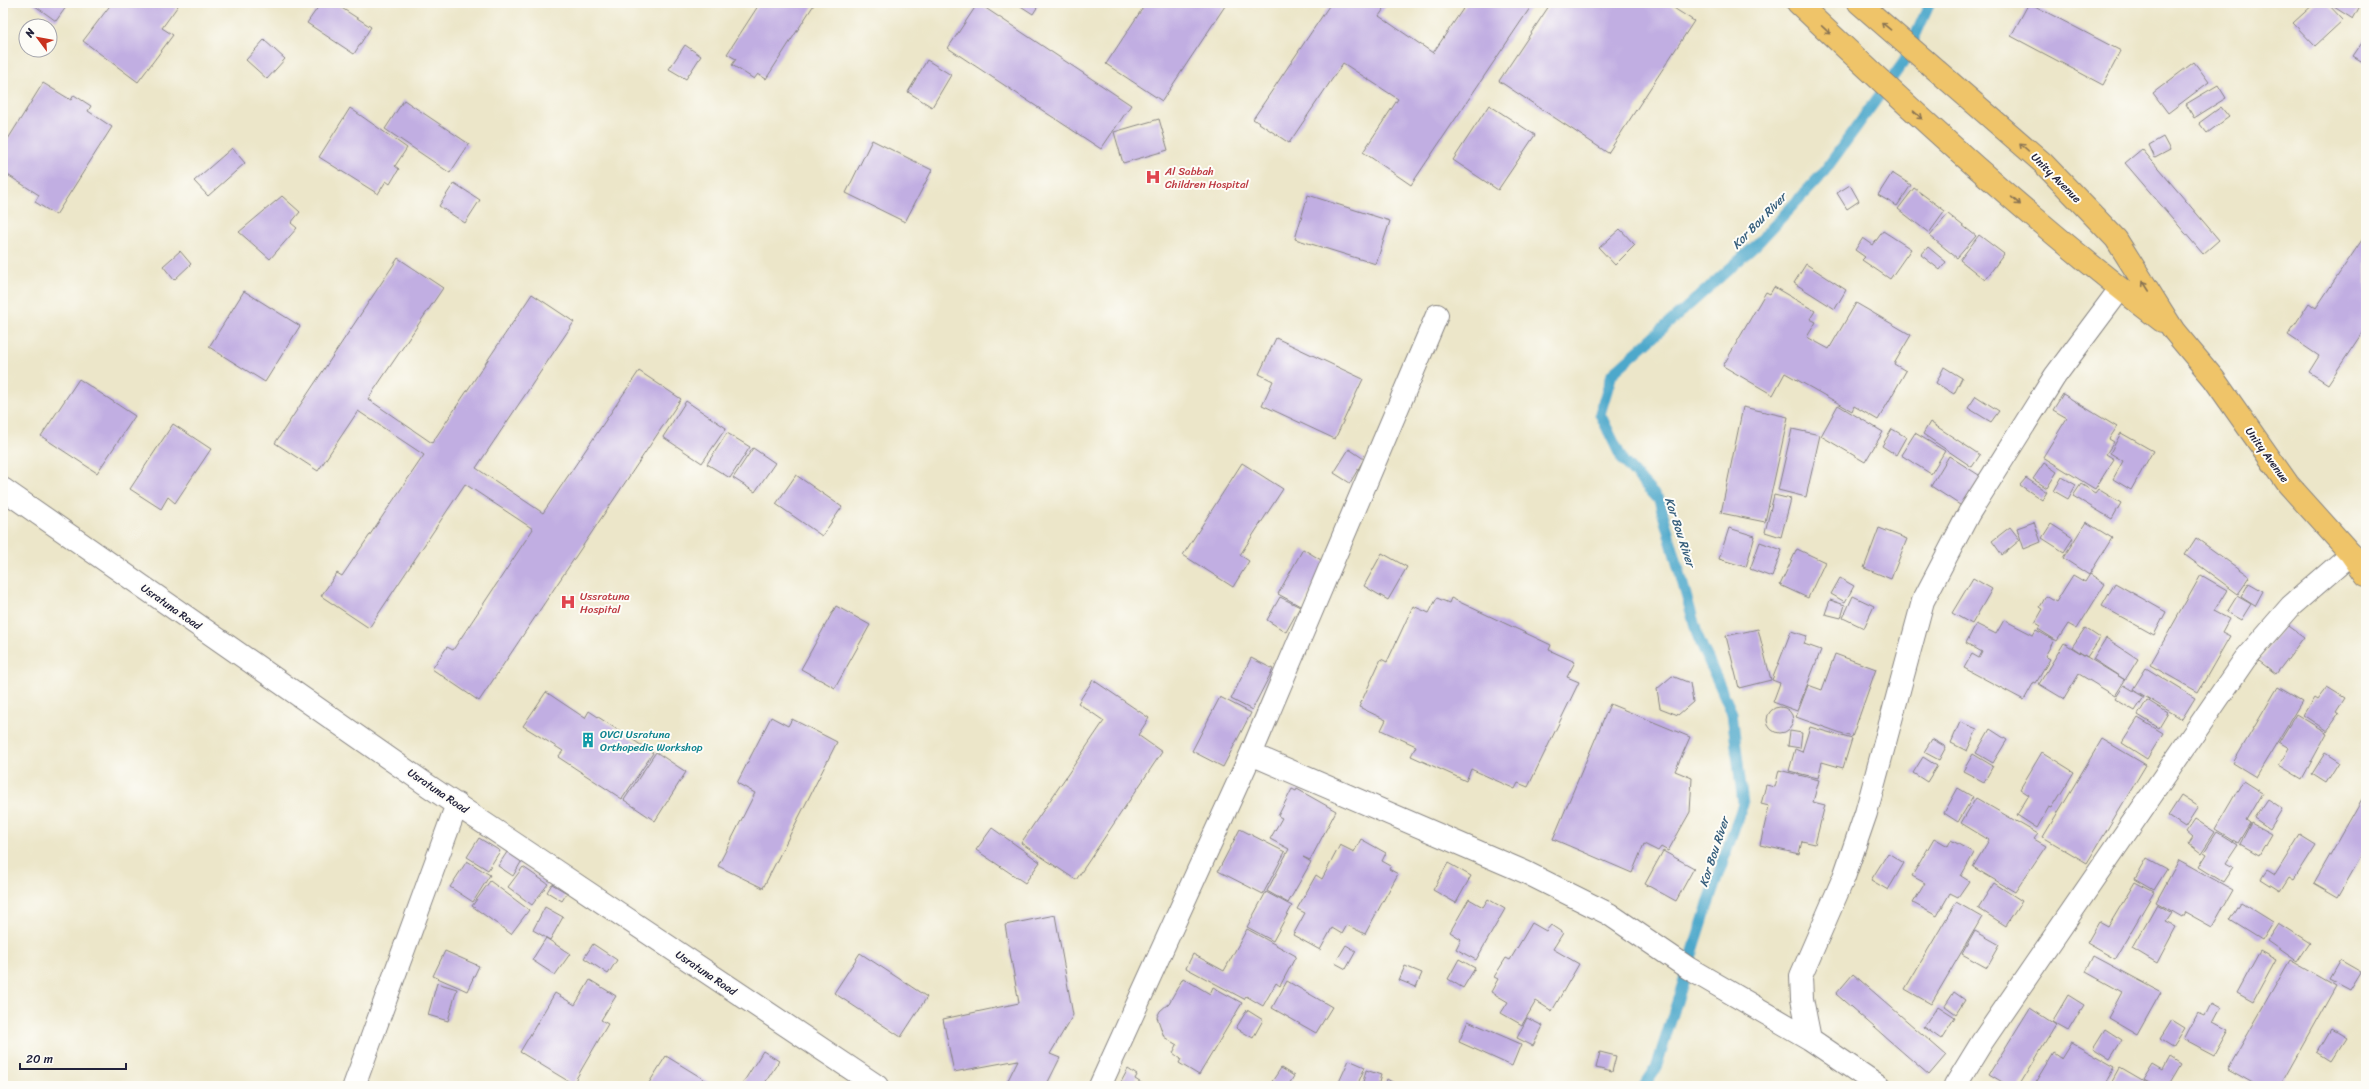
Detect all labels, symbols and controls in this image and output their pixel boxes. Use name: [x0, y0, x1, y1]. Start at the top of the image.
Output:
north arrow: [18, 18, 58, 58]
one-way arrow: [1881, 21, 1892, 30]
text: N: [19, 24, 40, 42]
one-way arrow: [1821, 25, 1831, 35]
one-way arrow: [1913, 110, 1923, 119]
one-way arrow: [2019, 142, 2029, 151]
street label: Unity Avenue: [2026, 148, 2086, 208]
place label: Al Sabbah Children Hospital: [1164, 162, 1249, 194]
hospital icon: Al Sabbah Children Hospital: [1144, 168, 1162, 186]
water label: Kor Bou River: [1726, 186, 1793, 255]
one-way arrow: [2010, 196, 2021, 205]
one-way arrow: [2142, 281, 2150, 292]
street label: Unity Avenue: [2240, 423, 2294, 487]
water label: Kor Bou River: [1658, 494, 1702, 572]
street label: Usratuna Road: [137, 579, 206, 636]
place label: Ussratuna Hospital: [580, 587, 630, 619]
hospital icon: Ussratuna Hospital: [559, 593, 577, 611]
place label: OVCI Usratuna Orthopedic Workshop: [600, 725, 703, 757]
building icon: OVCI Usratuna Orthopedic Workshop: [579, 731, 597, 749]
street label: Usratuna Road: [403, 763, 474, 819]
water label: Kor Bou River: [1692, 812, 1736, 890]
street label: Usratuna Road: [671, 945, 742, 1001]
scale bar: [20, 1045, 126, 1071]
text: 20 m: [26, 1048, 53, 1070]

